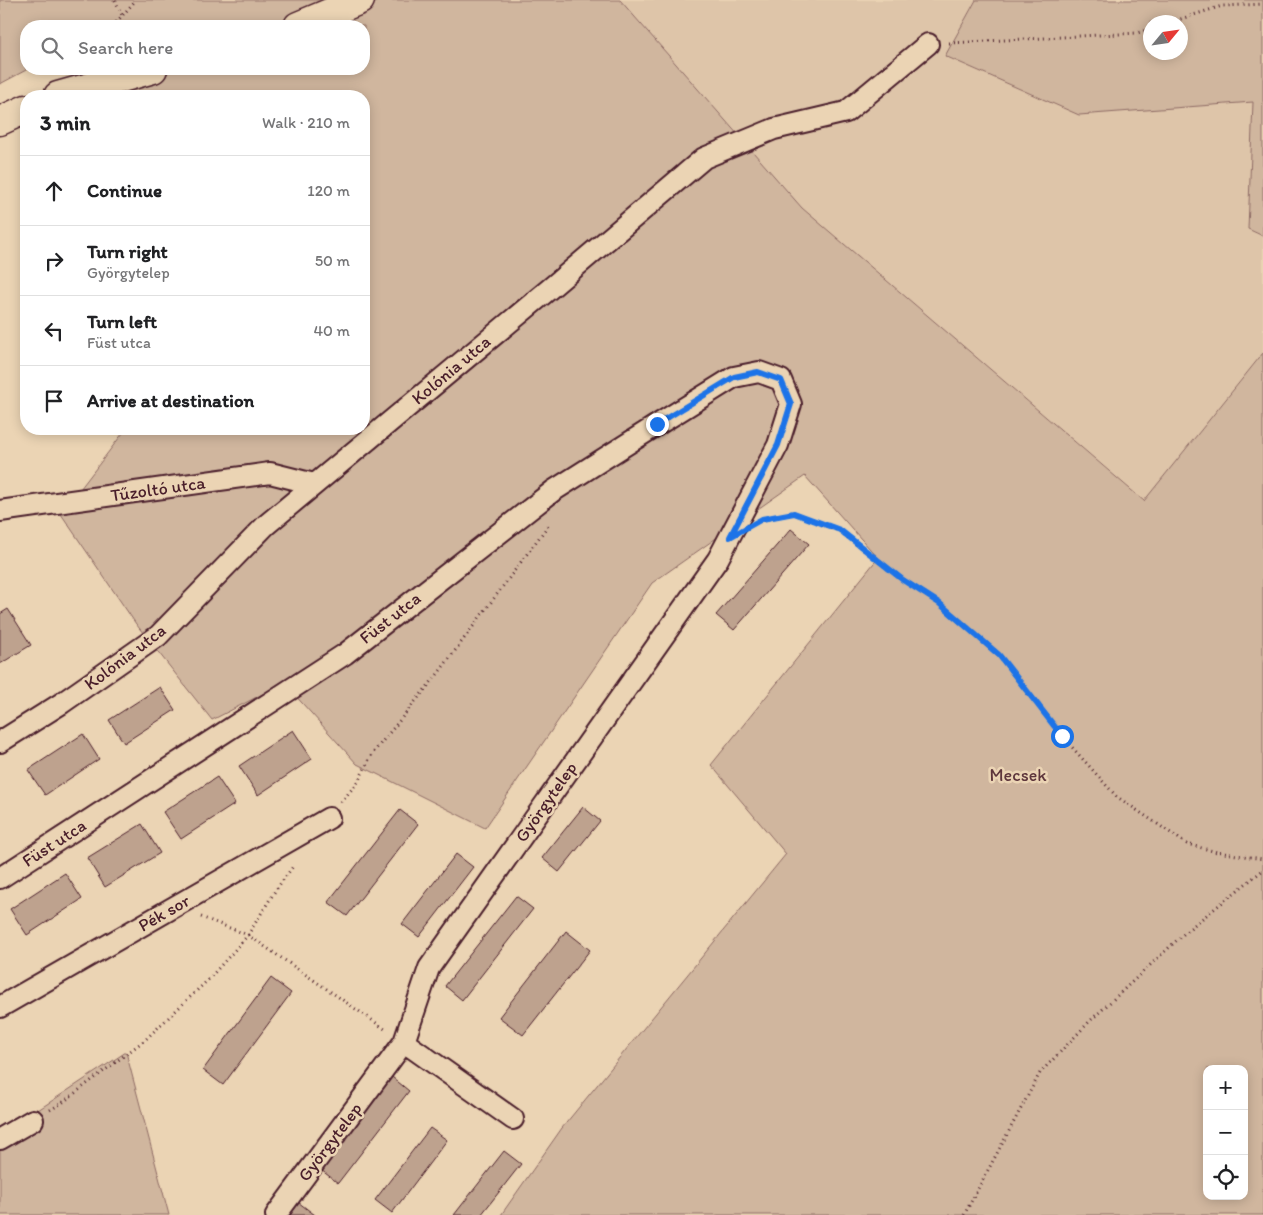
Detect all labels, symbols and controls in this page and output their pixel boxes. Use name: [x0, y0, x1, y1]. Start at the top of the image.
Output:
north arrow: [1143, 15, 1188, 60]
search box: [20, 20, 370, 75]
icon: search: [38, 34, 66, 62]
text: Search here: [78, 36, 173, 59]
text: 3 min: [40, 110, 90, 135]
text: Walk · 210 m: [262, 113, 350, 132]
icon: ahead: [40, 177, 68, 205]
text: Continue: [87, 179, 162, 202]
text: 120 m: [307, 181, 350, 200]
text: Turn right: [87, 240, 168, 263]
icon: right: [40, 247, 68, 275]
text: 50 m: [315, 251, 350, 270]
text: Györgytelep: [87, 263, 170, 282]
text: Turn left: [87, 310, 157, 333]
icon: left: [40, 317, 68, 345]
text: 40 m: [313, 321, 350, 340]
street label: Kolónia utca: [407, 330, 495, 409]
text: Füst utca: [87, 333, 151, 352]
icon: arrive: [40, 387, 68, 415]
text: Arrive at destination: [87, 389, 254, 412]
route end: [646, 413, 669, 436]
street label: Tűzoltó utca: [109, 471, 207, 507]
street label: Füst utca: [355, 587, 425, 649]
street label: Kolónia utca: [80, 619, 170, 695]
route start: [1051, 725, 1074, 748]
street label: Györgytelep: [510, 758, 582, 846]
park label: Mecsek: [989, 764, 1047, 786]
street label: Füst utca: [18, 814, 90, 872]
street label: Pék sor: [134, 889, 195, 937]
map controls: [1203, 1065, 1248, 1200]
button: +: [1203, 1065, 1248, 1110]
street label: Györgytelep: [293, 1098, 367, 1186]
button: −: [1203, 1110, 1248, 1155]
button: locate: [1203, 1155, 1248, 1200]

